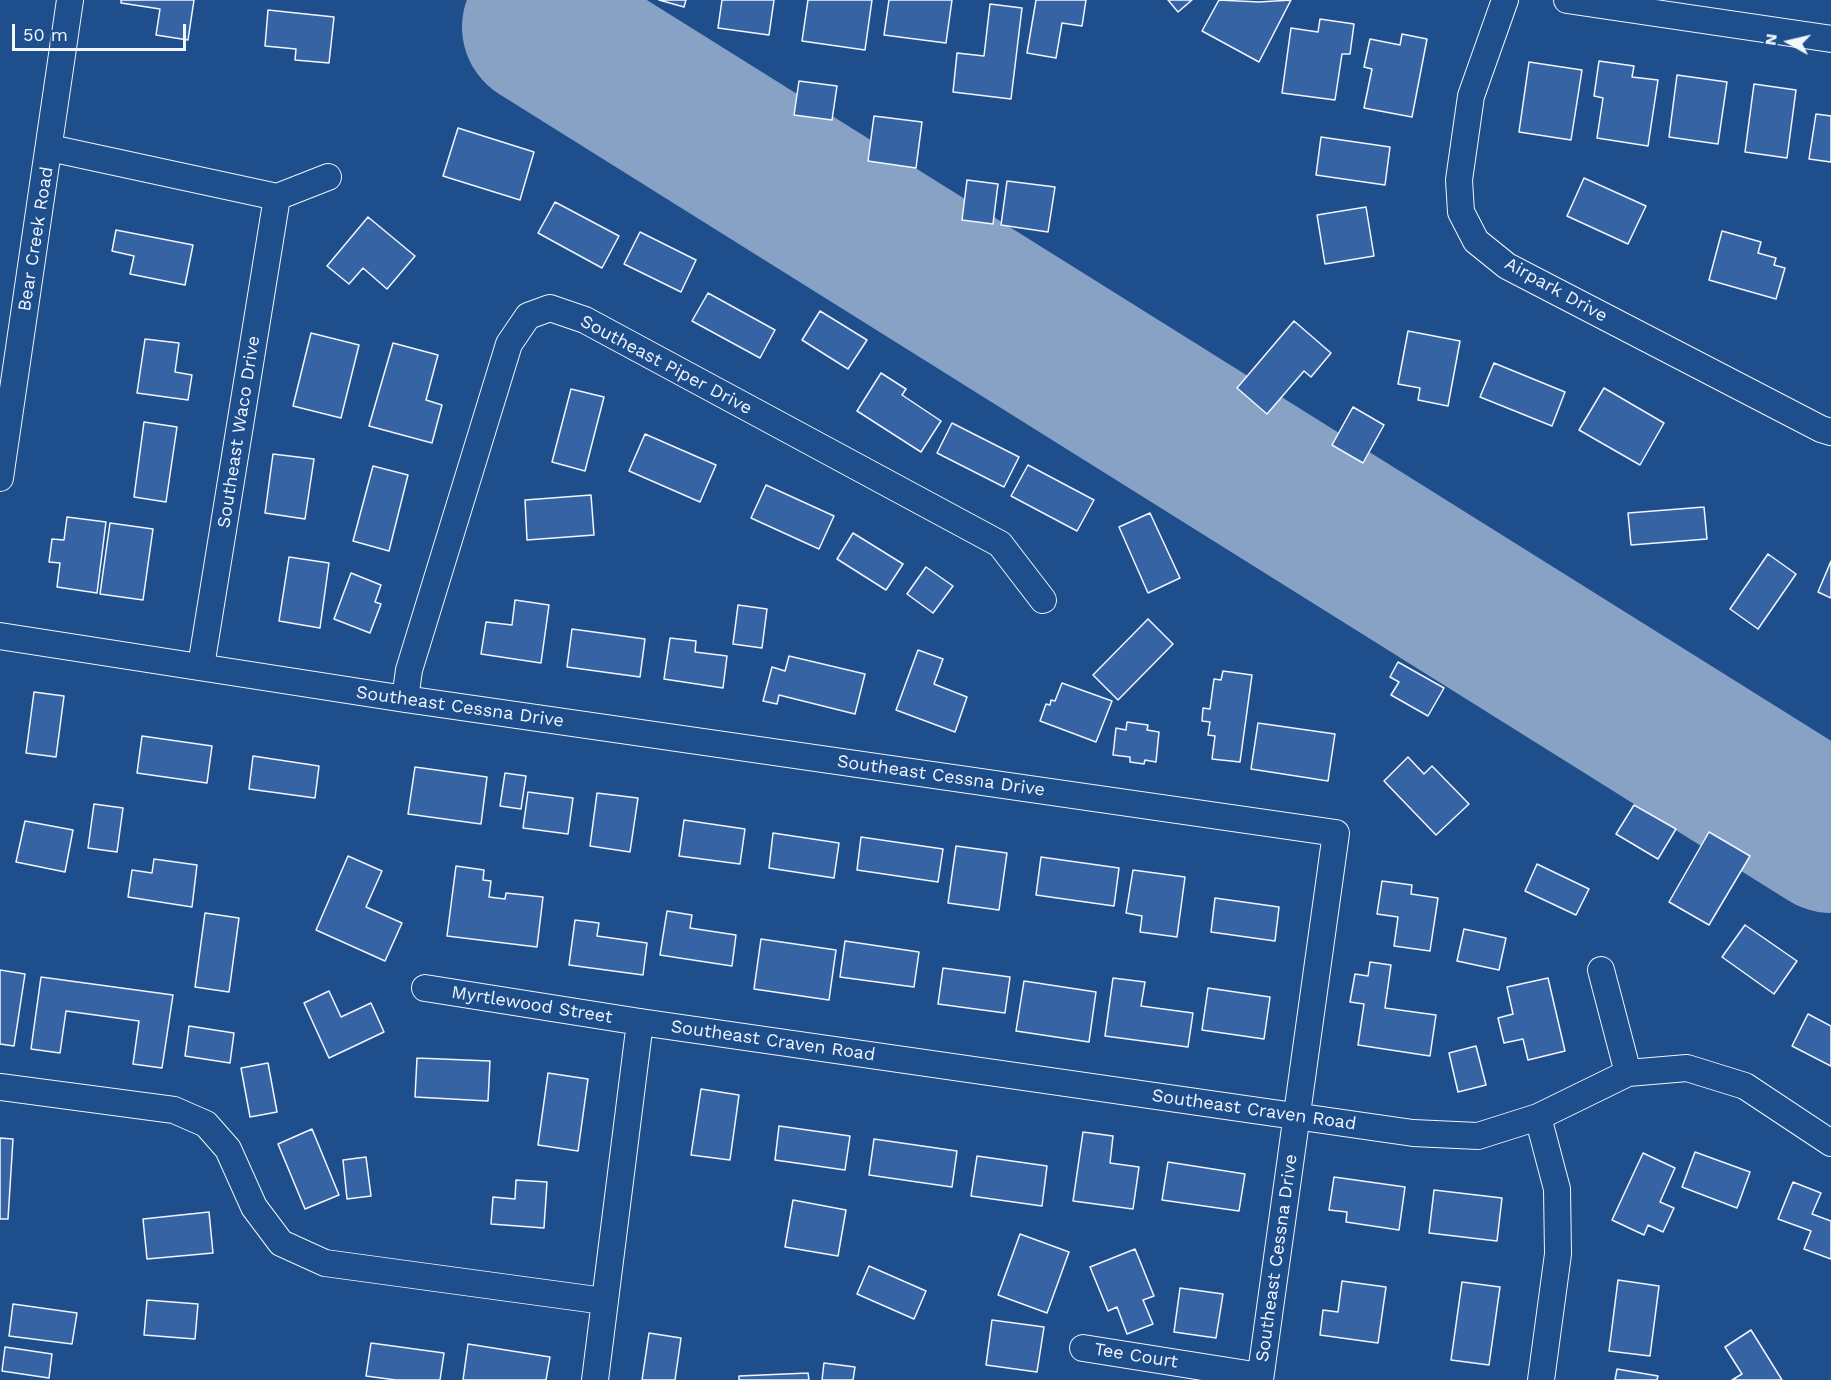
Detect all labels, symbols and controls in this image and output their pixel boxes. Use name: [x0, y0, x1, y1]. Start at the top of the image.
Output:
scale bar: [15, 12, 189, 50]
north arrow: [1759, 12, 1819, 72]
text: 50 m: [23, 24, 68, 45]
text: N: [1760, 32, 1781, 47]
street label: Bear Creek Road: [14, 165, 58, 313]
street label: Airpark Drive: [1501, 253, 1611, 327]
street label: Southeast Piper Drive: [576, 310, 756, 420]
street label: Southeast Waco Drive: [213, 334, 265, 530]
street label: Southeast Cessna Drive: [355, 682, 565, 732]
street label: Southeast Cessna Drive: [836, 751, 1046, 801]
street label: Myrtlewood Street: [450, 982, 614, 1028]
street label: Southeast Craven Road: [669, 1016, 877, 1066]
street label: Southeast Craven Road: [1150, 1085, 1358, 1135]
street label: Southeast Cessna Drive: [1252, 1153, 1302, 1363]
street label: Tee Court: [1093, 1339, 1179, 1373]

